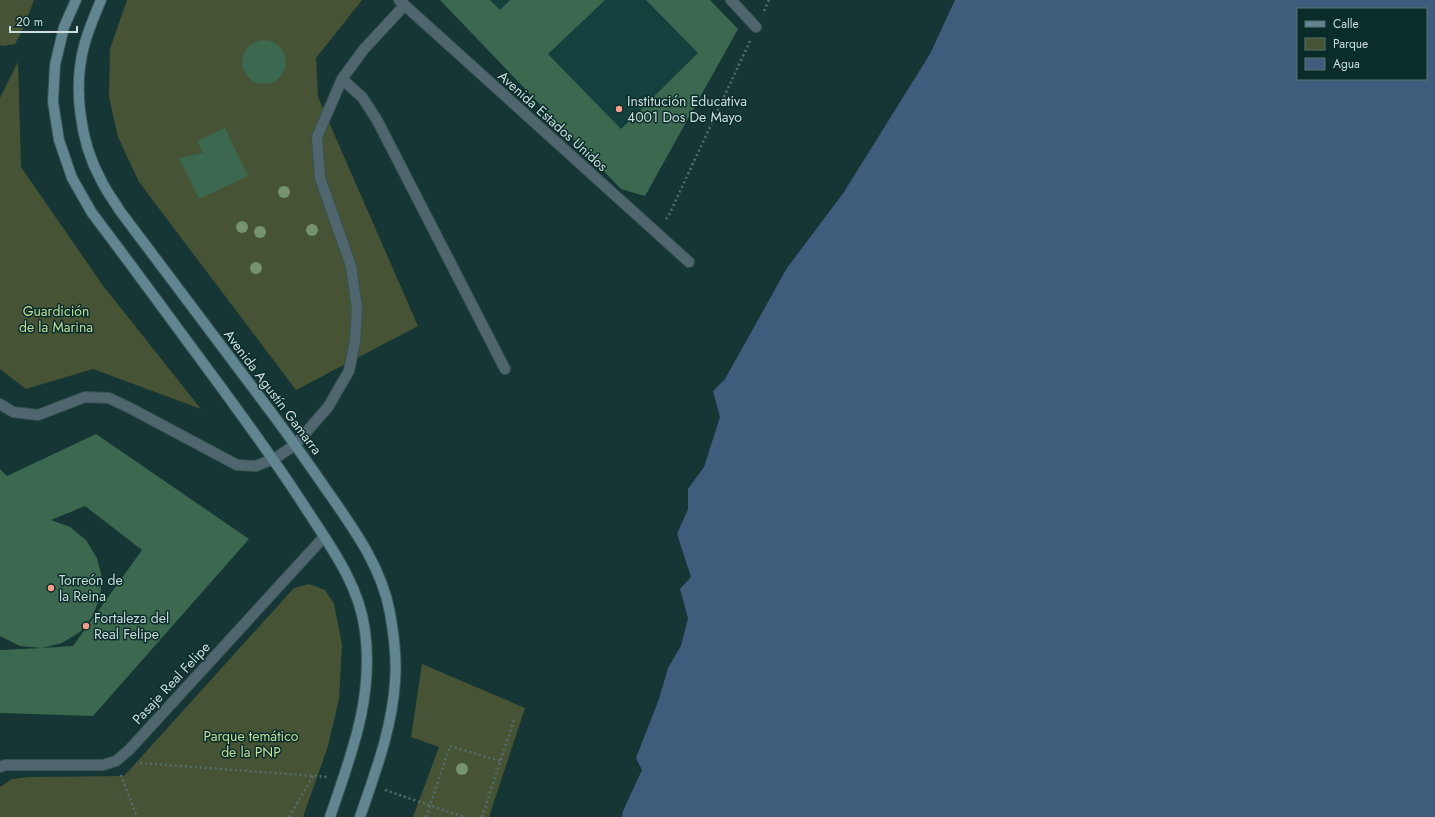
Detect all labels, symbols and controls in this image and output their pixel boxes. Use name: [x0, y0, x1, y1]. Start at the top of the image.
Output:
scale bar: [10, 8, 77, 34]
legend: [1297, 8, 1427, 80]
text: 20 m: [16, 13, 43, 31]
text: Calle: [1333, 15, 1359, 33]
text: Parque: [1333, 35, 1368, 53]
text: Agua: [1333, 55, 1360, 73]
street label: Avenida Estados Unidos: [494, 66, 613, 176]
place label: Institución Educativa 4001 Dos De Mayo: [627, 91, 747, 127]
marker: Institución Educativa 4001 Dos De Mayo: [614, 104, 624, 114]
park label: Guardición de la Marina: [19, 301, 93, 337]
street label: Avenida Agustín Gamarra: [219, 325, 327, 459]
place label: Torreón de la Reina: [59, 570, 123, 606]
marker: Torreón de la Reina: [46, 583, 56, 593]
place label: Fortaleza del Real Felipe: [94, 608, 169, 644]
marker: Fortaleza del Real Felipe: [81, 621, 91, 631]
street label: Pasaje Real Felipe: [127, 637, 215, 729]
park label: Parque temático de la PNP: [204, 726, 299, 762]

